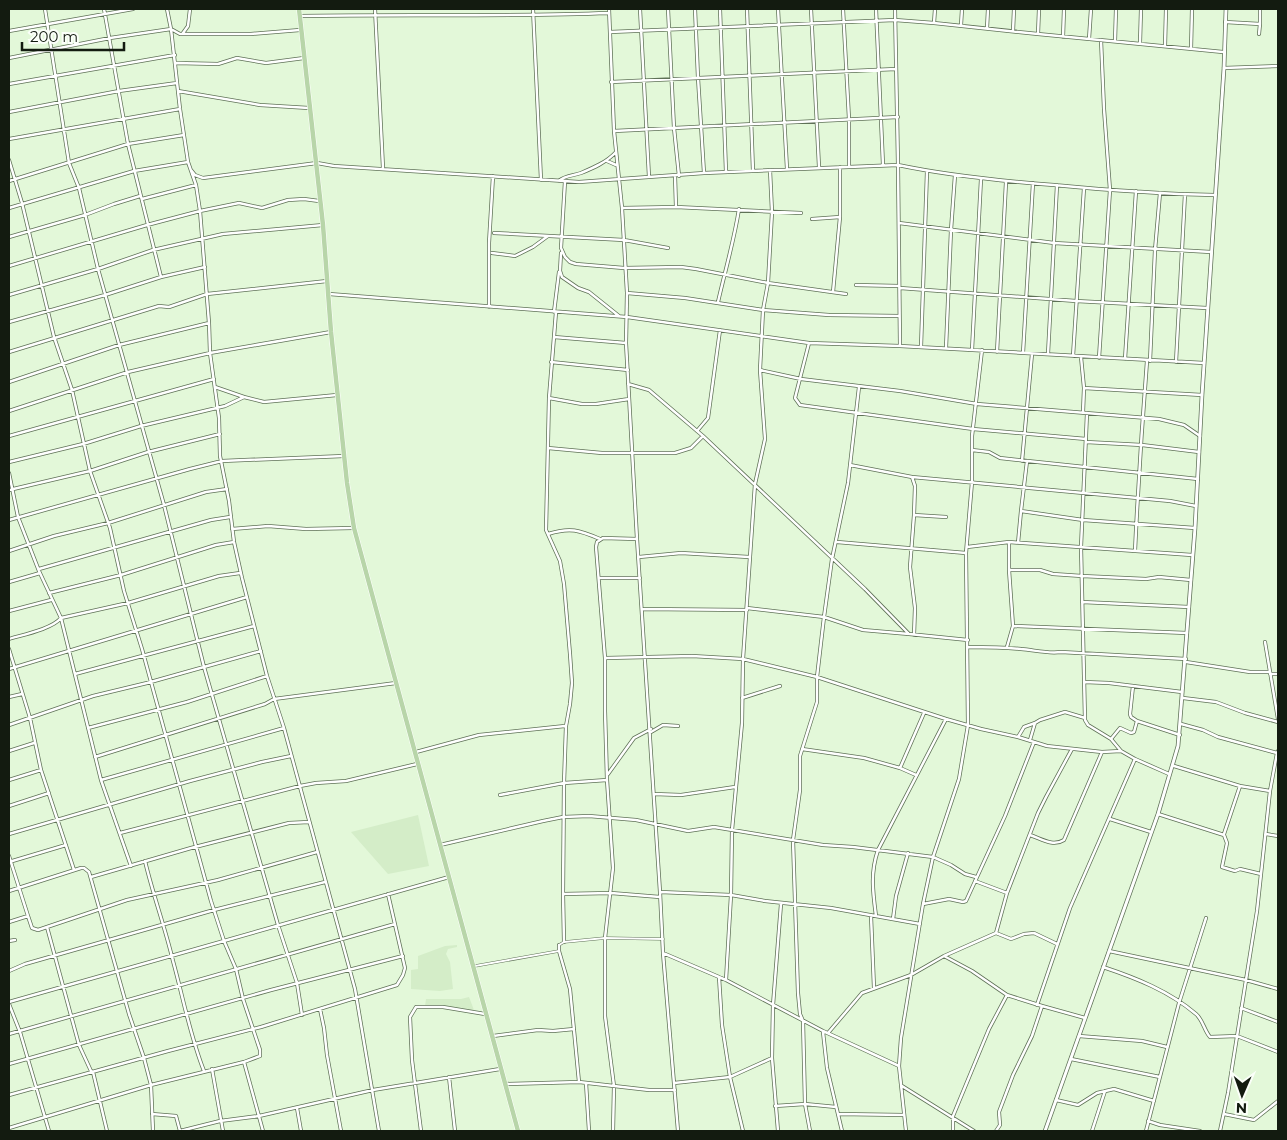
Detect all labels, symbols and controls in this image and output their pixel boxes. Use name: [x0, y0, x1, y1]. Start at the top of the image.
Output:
scale bar: [22, 20, 125, 52]
text: 200 m: [30, 27, 78, 46]
north arrow: [1217, 1070, 1267, 1120]
text: N: [1236, 1099, 1248, 1117]

